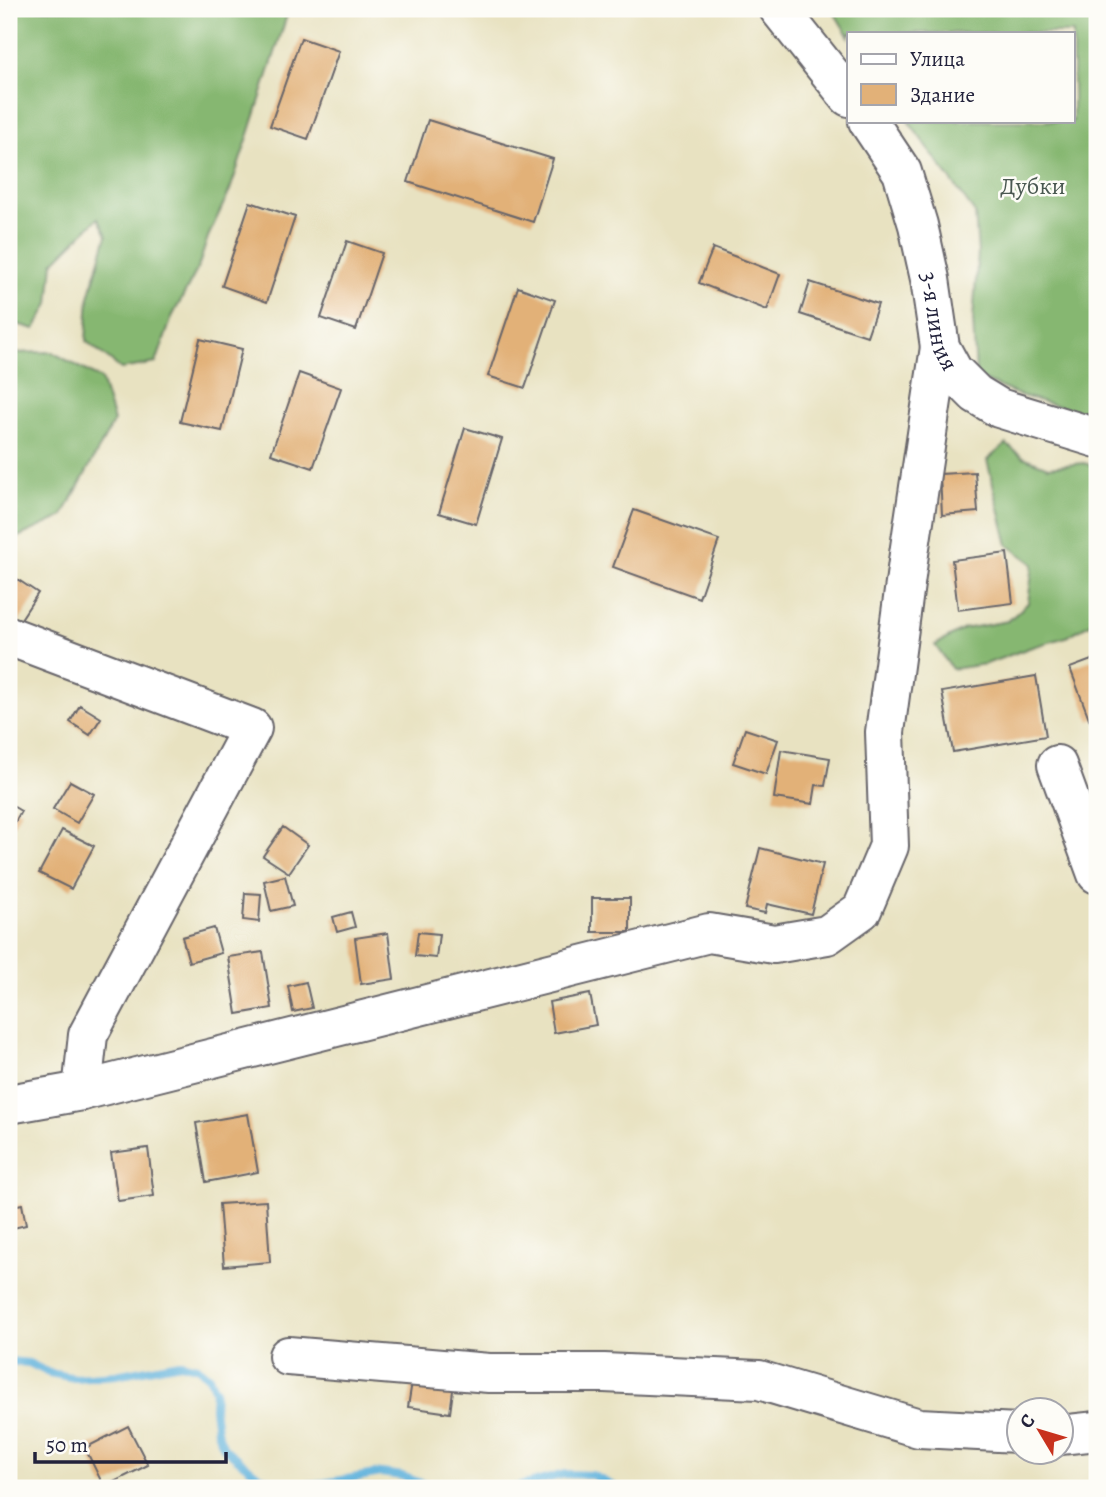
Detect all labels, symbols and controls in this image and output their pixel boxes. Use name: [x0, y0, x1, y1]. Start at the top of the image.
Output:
legend: [847, 32, 1074, 122]
text: Улица: [910, 45, 965, 73]
text: Здание: [910, 81, 975, 109]
park label: Дубки: [1000, 170, 1066, 202]
street label: 3-я линия: [913, 268, 966, 376]
north arrow: [1004, 1396, 1074, 1466]
text: С: [1014, 1409, 1041, 1434]
scale bar: [35, 1420, 226, 1464]
text: 50 m: [46, 1431, 88, 1459]

